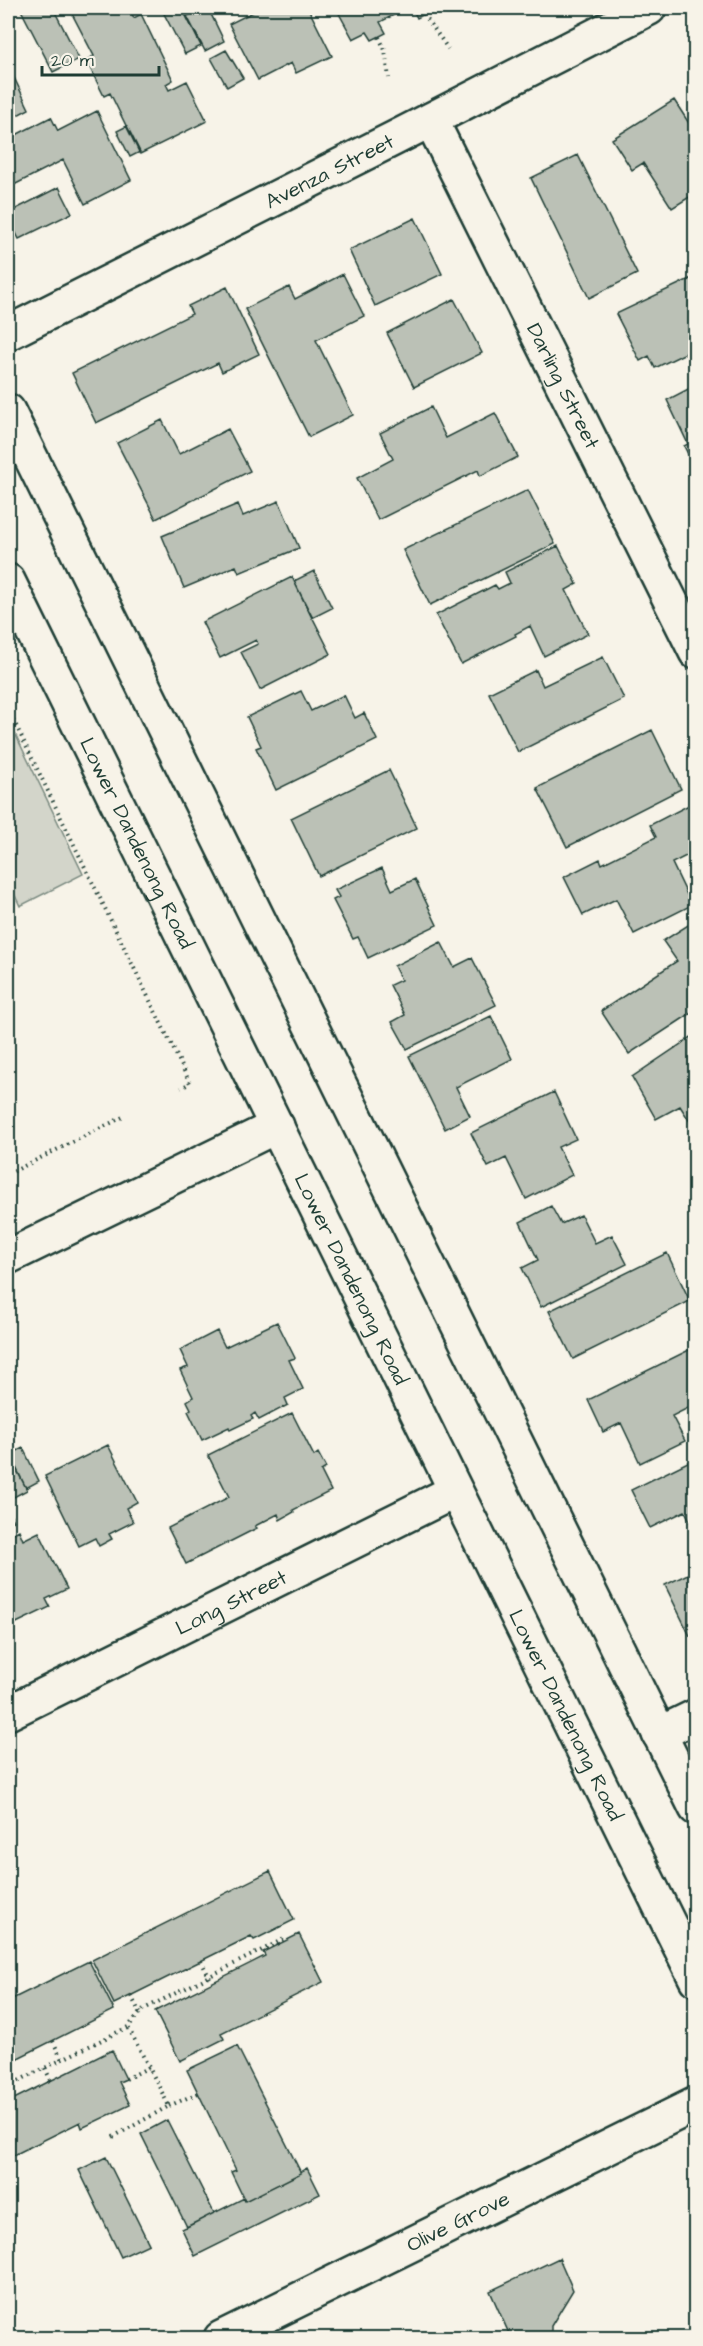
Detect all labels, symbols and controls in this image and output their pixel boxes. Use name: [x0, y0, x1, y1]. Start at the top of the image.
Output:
scale bar: [42, 39, 159, 77]
text: 20 m: [51, 48, 94, 73]
street label: Avenza Street: [260, 127, 399, 216]
street label: Darling Street: [519, 318, 607, 454]
street label: Lower Dandenong Road: [72, 733, 201, 954]
street label: Lower Dandenong Road: [287, 1169, 415, 1390]
street label: Long Street: [171, 1563, 292, 1643]
street label: Lower Dandenong Road: [501, 1605, 630, 1826]
street label: Olive Grove: [402, 2184, 514, 2259]

